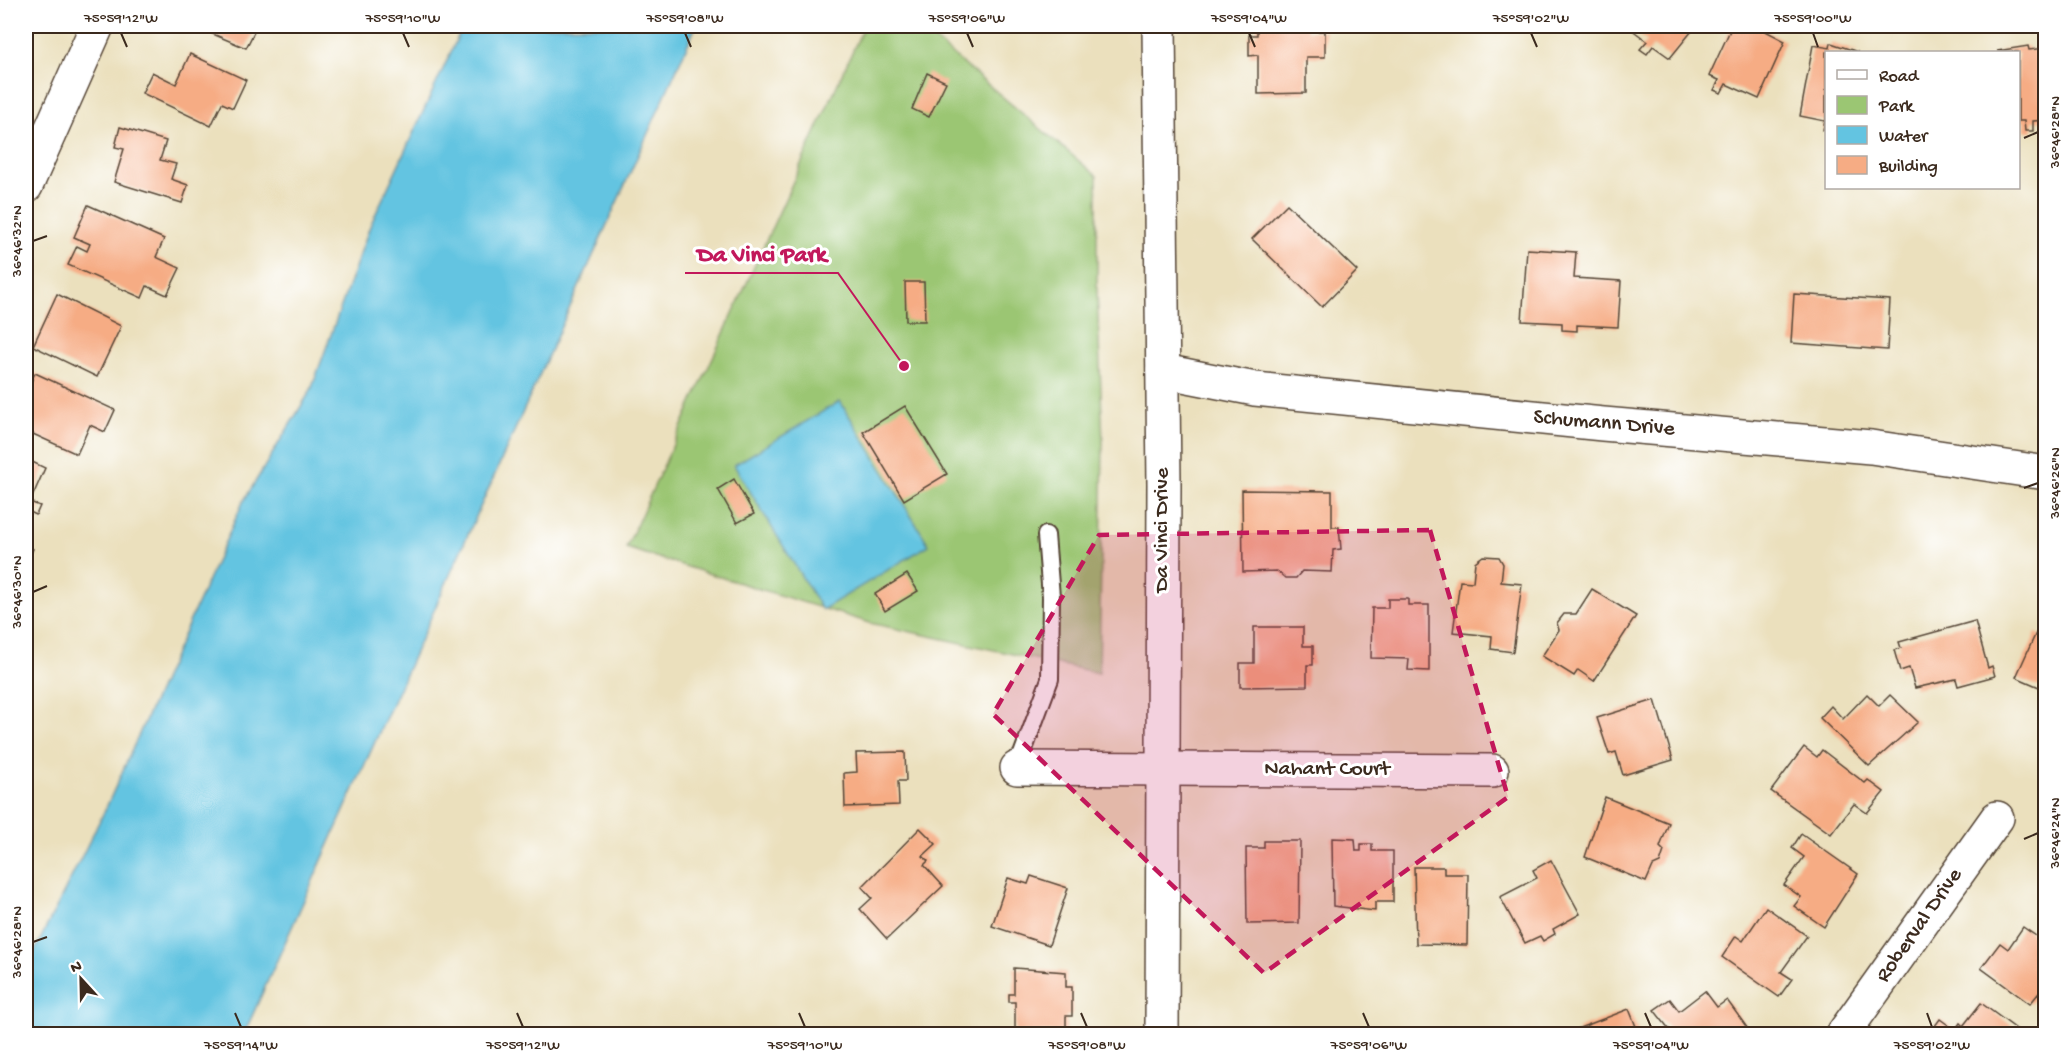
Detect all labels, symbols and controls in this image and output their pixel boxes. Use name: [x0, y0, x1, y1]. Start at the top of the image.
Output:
text: 75°59'12"W: [83, 10, 158, 28]
text: 75°59'10"W: [364, 10, 441, 28]
text: 75°59'08"W: [645, 10, 724, 28]
text: 75°59'06"W: [928, 10, 1006, 28]
text: 75°59'04"W: [1210, 10, 1287, 28]
text: 75°59'02"W: [1492, 10, 1569, 28]
text: 75°59'00"W: [1773, 10, 1852, 28]
legend: [1825, 51, 2020, 189]
text: Road: [1879, 67, 1920, 88]
text: 36°46'28"N: [2047, 96, 2065, 169]
text: Park: [1878, 97, 1915, 118]
text: Water: [1879, 127, 1929, 148]
text: Building: [1878, 157, 1938, 178]
text: 36°46'32"N: [9, 205, 27, 278]
callout: Da Vinci Park: [685, 231, 838, 273]
text: Da Vinci Park: [695, 242, 830, 271]
street label: Schumann Drive: [1532, 405, 1676, 443]
text: 36°46'26"N: [2047, 447, 2065, 520]
street label: Da Vinci Drive: [1150, 467, 1176, 594]
text: 36°46'30"N: [9, 555, 27, 629]
street label: Nahant Court: [1264, 757, 1392, 783]
text: 36°46'24"N: [2047, 797, 2065, 870]
street label: Roberval Drive: [1871, 863, 1969, 988]
text: 36°46'28"N: [9, 906, 27, 979]
north arrow: [51, 949, 111, 1009]
text: N: [68, 957, 86, 979]
text: 75°59'14"W: [203, 1037, 278, 1055]
text: 75°59'12"W: [485, 1037, 560, 1055]
text: 75°59'10"W: [766, 1037, 843, 1055]
text: 75°59'08"W: [1047, 1037, 1126, 1055]
text: 75°59'06"W: [1330, 1037, 1408, 1055]
text: 75°59'04"W: [1612, 1037, 1689, 1055]
text: 75°59'02"W: [1893, 1037, 1970, 1055]

